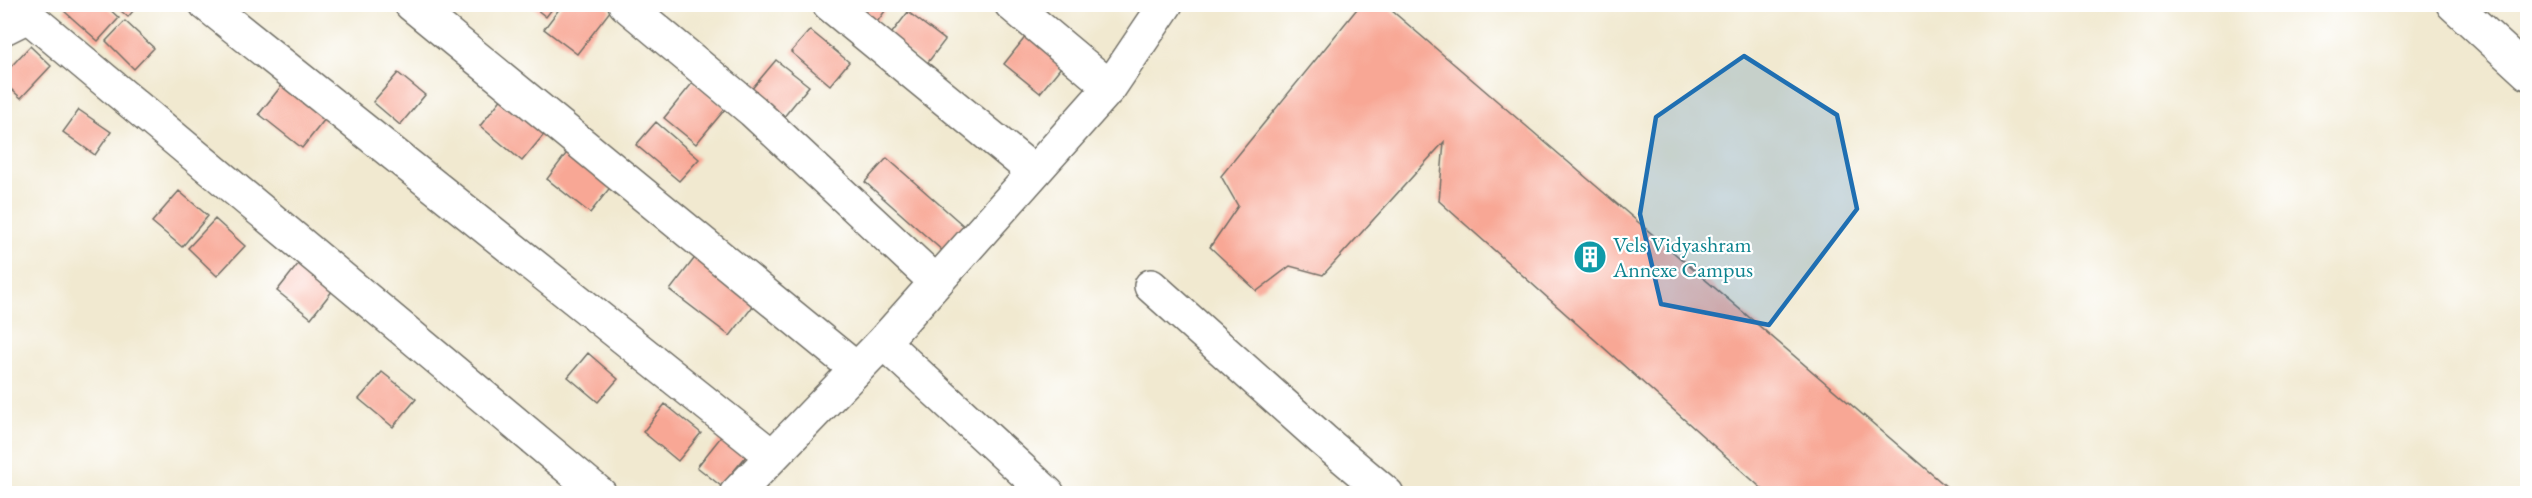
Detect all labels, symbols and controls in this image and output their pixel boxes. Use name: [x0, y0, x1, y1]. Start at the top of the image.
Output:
place label: Vels Vidyashram Annexe Campus: [1612, 230, 1753, 284]
building icon: Vels Vidyashram Annexe Campus: [1572, 239, 1608, 275]

